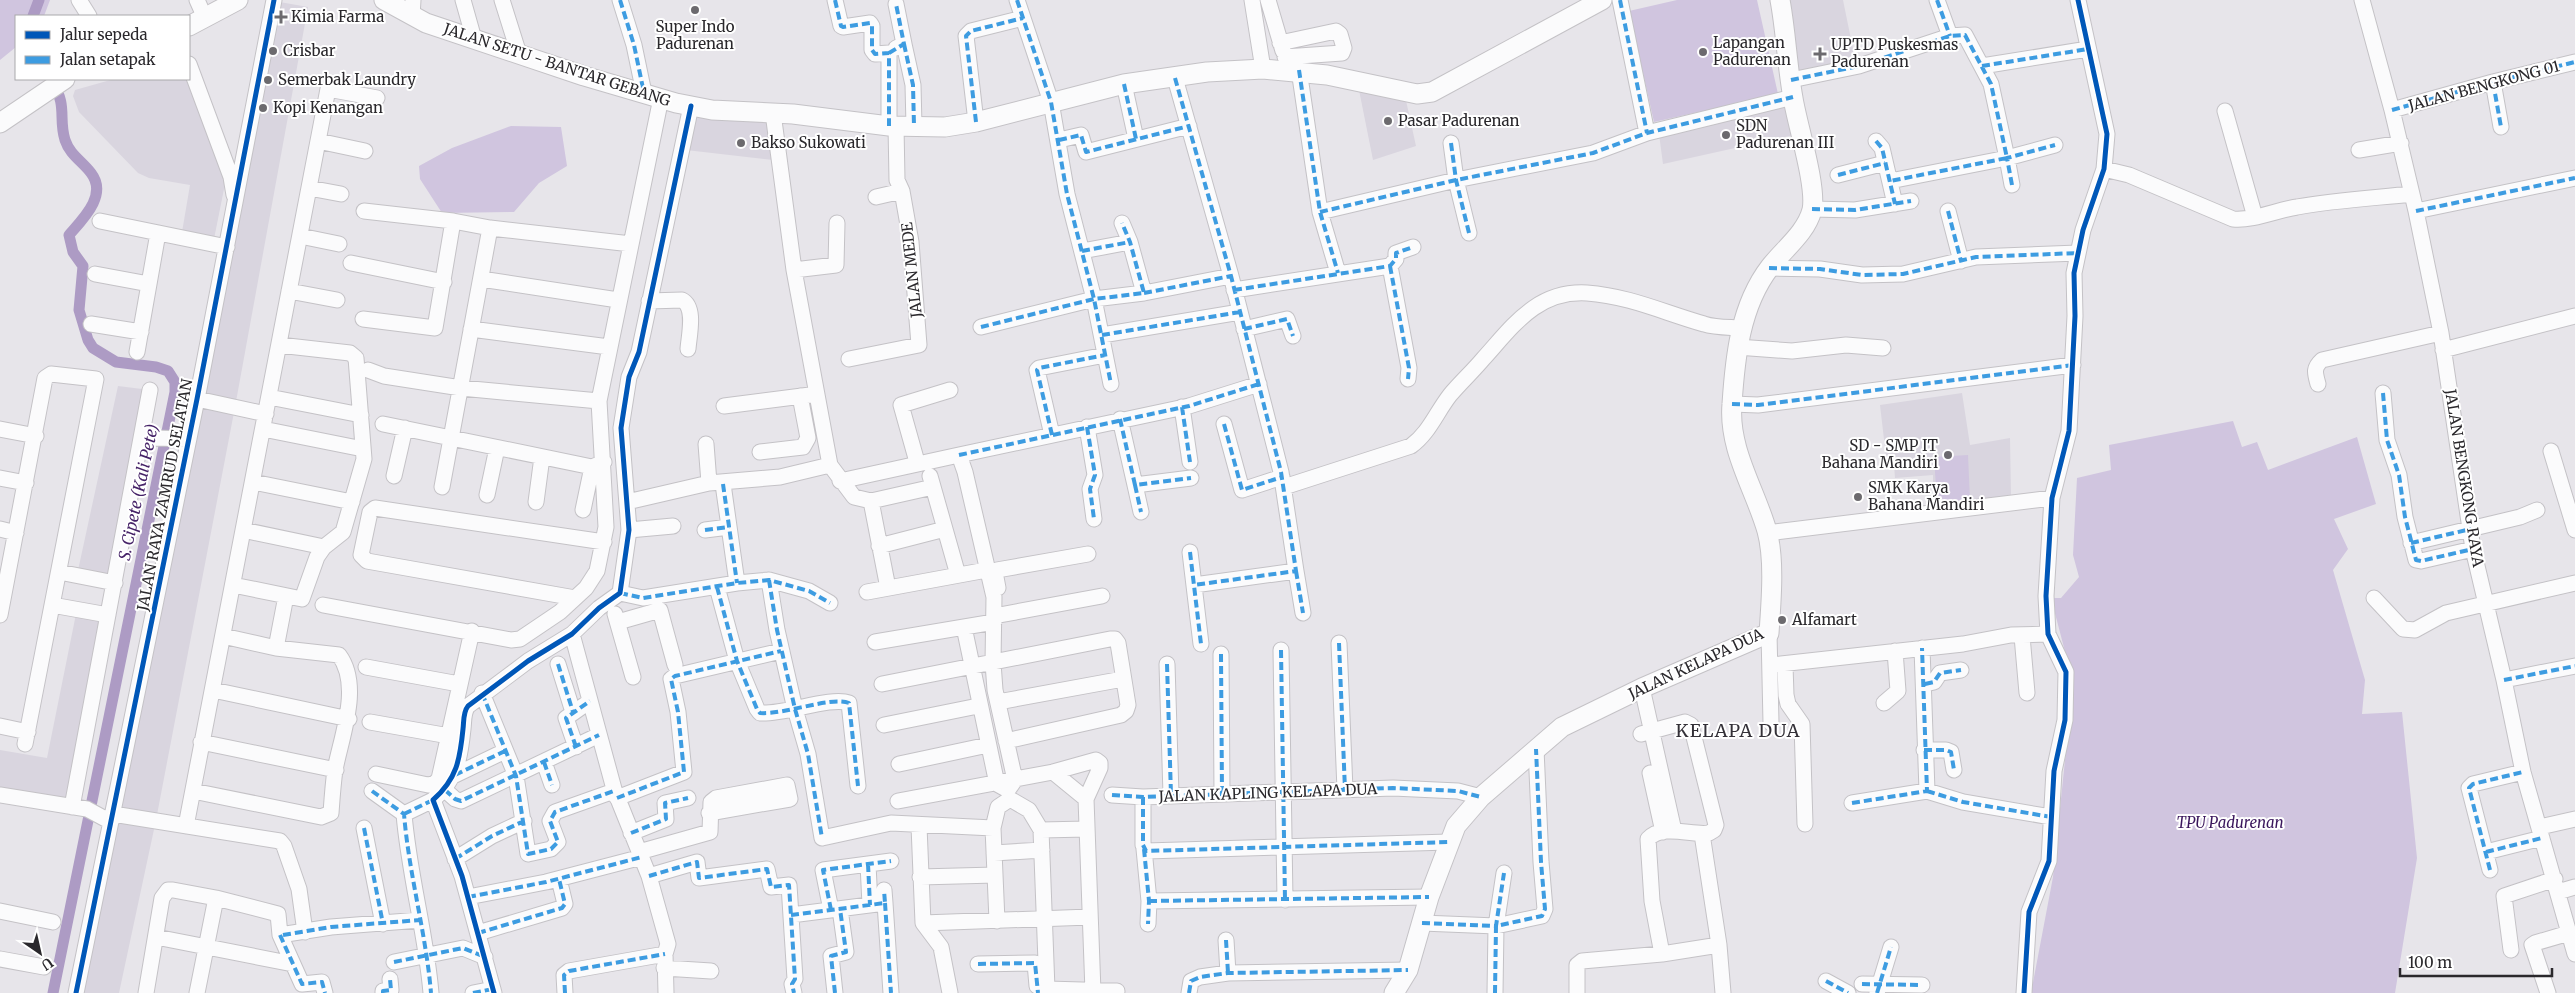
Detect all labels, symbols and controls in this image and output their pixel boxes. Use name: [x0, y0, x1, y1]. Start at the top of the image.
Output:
marker: Super Indo Padurenan: [689, 4, 701, 16]
place label: Kimia Farma: [291, 7, 384, 26]
marker: Kimia Farma: [275, 11, 287, 23]
legend: [15, 15, 190, 80]
place label: Super Indo Padurenan: [656, 17, 735, 53]
street label: JALAN SETU - BANTAR GEBANG: [440, 19, 673, 110]
text: Jalur sepeda: [59, 25, 147, 44]
place label: Lapangan Padurenan: [1713, 33, 1791, 69]
place label: UPTD Puskesmas Padurenan: [1831, 35, 1958, 71]
place label: Crisbar: [283, 41, 336, 60]
marker: Crisbar: [267, 45, 279, 57]
marker: Lapangan Padurenan: [1697, 46, 1709, 58]
marker: UPTD Puskesmas Padurenan: [1813, 47, 1827, 61]
text: Jalan setapak: [59, 50, 156, 69]
street label: JALAN BENGKONG 01: [2405, 56, 2562, 115]
place label: Semerbak Laundry: [278, 70, 416, 89]
marker: Semerbak Laundry: [262, 74, 274, 86]
place label: Kopi Kenangan: [273, 98, 383, 117]
marker: Kopi Kenangan: [257, 102, 269, 114]
place label: Pasar Padurenan: [1398, 111, 1520, 130]
marker: Pasar Padurenan: [1382, 115, 1394, 127]
place label: SDN Padurenan III: [1736, 116, 1834, 152]
marker: SDN Padurenan III: [1720, 129, 1732, 141]
place label: Bakso Sukowati: [751, 133, 866, 152]
marker: Bakso Sukowati: [735, 137, 747, 149]
street label: JALAN MEDE: [897, 221, 926, 320]
street label: JALAN RAYA ZAMRUD SELATAN: [132, 377, 196, 613]
street label: JALAN BENGKONG RAYA: [2441, 387, 2488, 569]
water label: S. Cipete (Kali Pete): [114, 422, 162, 562]
place label: SD - SMP IT Bahana Mandiri: [1822, 436, 1939, 472]
marker: SD - SMP IT Bahana Mandiri: [1942, 449, 1954, 461]
place label: SMK Karya Bahana Mandiri: [1868, 478, 1985, 514]
marker: SMK Karya Bahana Mandiri: [1852, 491, 1864, 503]
place label: Alfamart: [1791, 610, 1857, 629]
marker: Alfamart: [1776, 614, 1788, 626]
street label: JALAN KELAPA DUA: [1624, 624, 1767, 704]
district label: KELAPA DUA: [1676, 719, 1800, 742]
street label: JALAN KAPLING KELAPA DUA: [1157, 779, 1378, 806]
park label: TPU Padurenan: [2176, 813, 2284, 832]
north arrow: [15, 928, 65, 978]
scale bar: [2400, 946, 2552, 978]
text: U: [37, 953, 57, 974]
text: 100 m: [2408, 953, 2452, 972]

